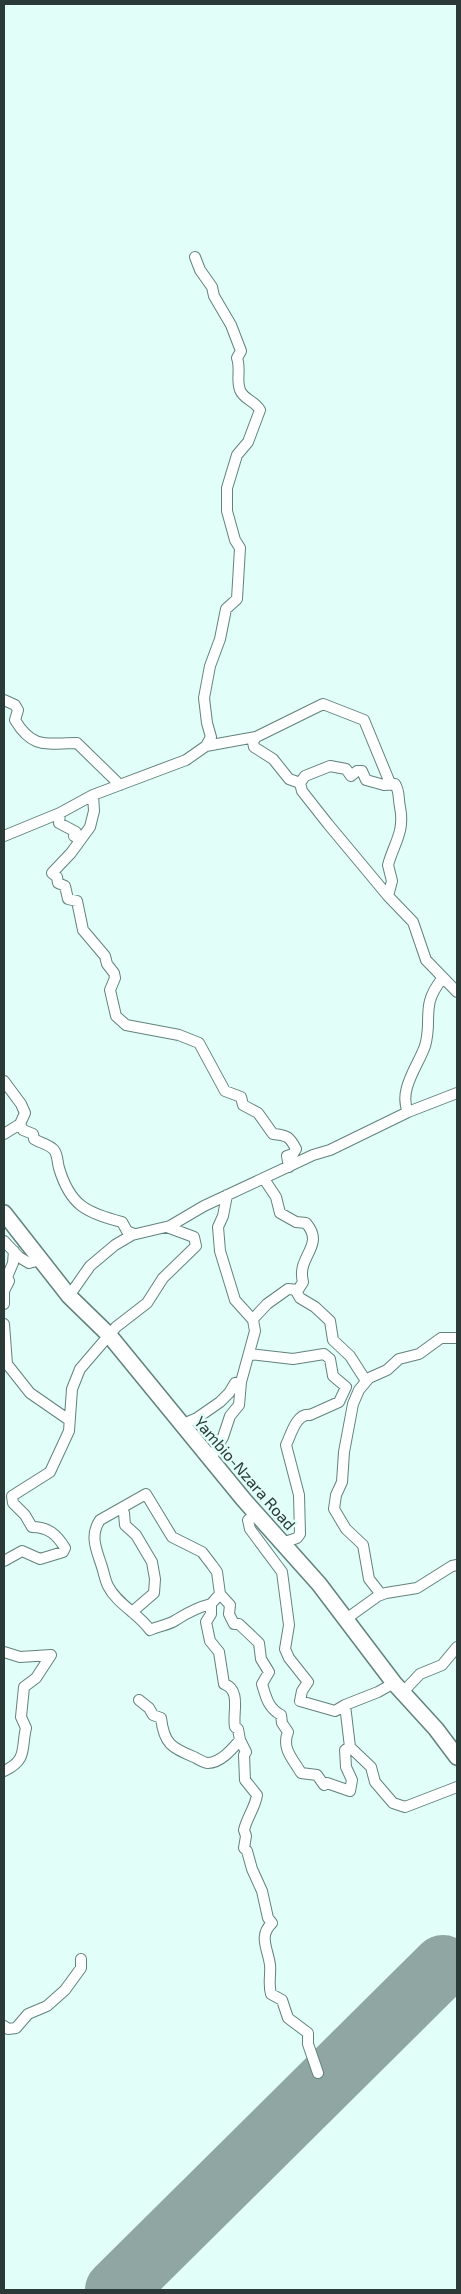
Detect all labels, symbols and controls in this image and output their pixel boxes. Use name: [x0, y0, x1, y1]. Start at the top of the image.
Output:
street label: Yambio-Nzara Road: [191, 1412, 300, 1533]

